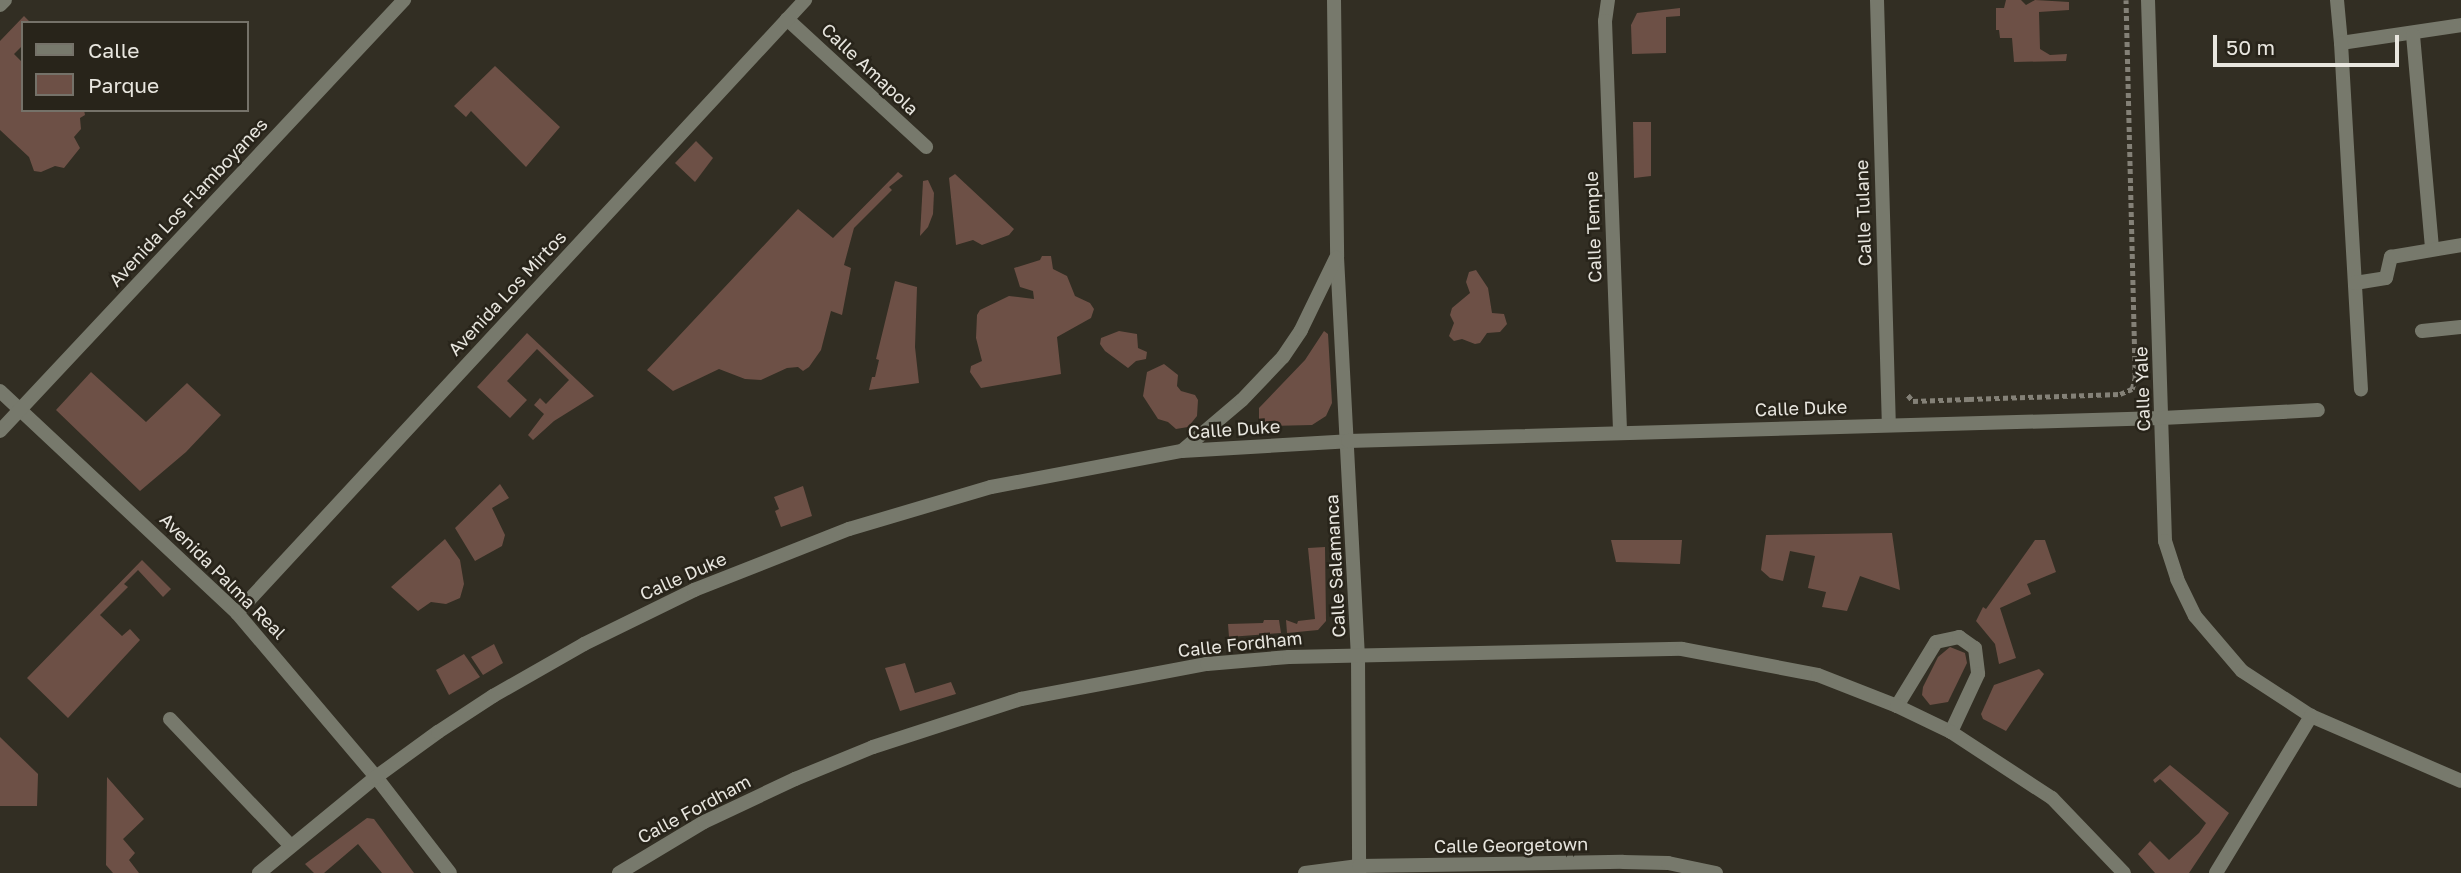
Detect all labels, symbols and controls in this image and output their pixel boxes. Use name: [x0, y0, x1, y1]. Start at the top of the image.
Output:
street label: Calle Amapola: [817, 19, 923, 119]
legend: [21, 21, 248, 112]
scale bar: [2216, 21, 2402, 65]
text: 50 m: [2226, 34, 2275, 60]
text: Calle: [88, 37, 140, 63]
text: Parque: [88, 72, 159, 98]
street label: Avenida Los Flamboyanes: [104, 113, 272, 291]
street label: Calle Tulane: [1850, 159, 1876, 267]
street label: Calle Temple: [1580, 171, 1606, 283]
street label: Avenida Los Mirtos: [444, 226, 570, 360]
street label: Calle Yale: [2130, 346, 2154, 432]
street label: Calle Duke: [1754, 396, 1848, 420]
street label: Calle Duke: [1187, 415, 1281, 443]
street label: Calle Salamanca: [1320, 494, 1350, 638]
street label: Avenida Palma Real: [155, 508, 291, 644]
street label: Calle Duke: [636, 547, 730, 605]
street label: Calle Fordham: [1177, 627, 1303, 661]
street label: Calle Fordham: [634, 770, 754, 848]
street label: Calle Georgetown: [1434, 833, 1588, 857]

